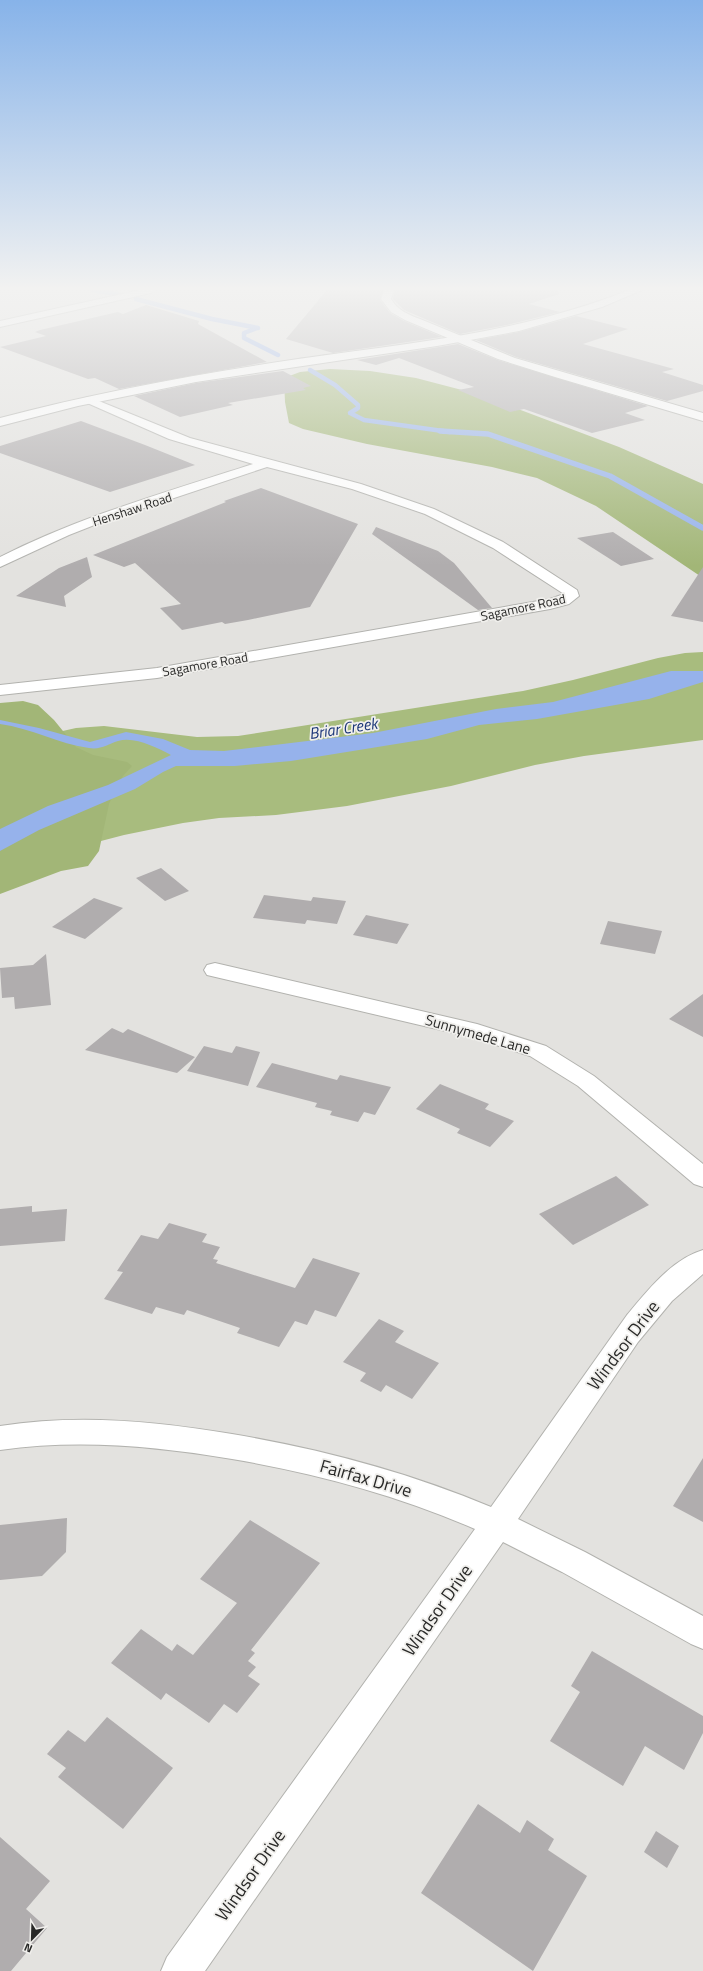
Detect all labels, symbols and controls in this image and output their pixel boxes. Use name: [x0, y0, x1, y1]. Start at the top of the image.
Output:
street label: Henshaw Road: [90, 487, 174, 531]
street label: Sagamore Road: [479, 588, 567, 626]
street label: Sagamore Road: [161, 647, 249, 681]
water label: Briar Creek: [307, 710, 381, 745]
street label: Sunnymede Lane: [423, 1008, 533, 1060]
street label: Windsor Drive: [580, 1294, 666, 1396]
street label: Fairfax Drive: [317, 1452, 415, 1504]
street label: Windsor Drive: [395, 1559, 479, 1661]
street label: Windsor Drive: [208, 1824, 292, 1926]
north arrow: [12, 1919, 52, 1959]
text: N: [21, 1939, 35, 1957]

